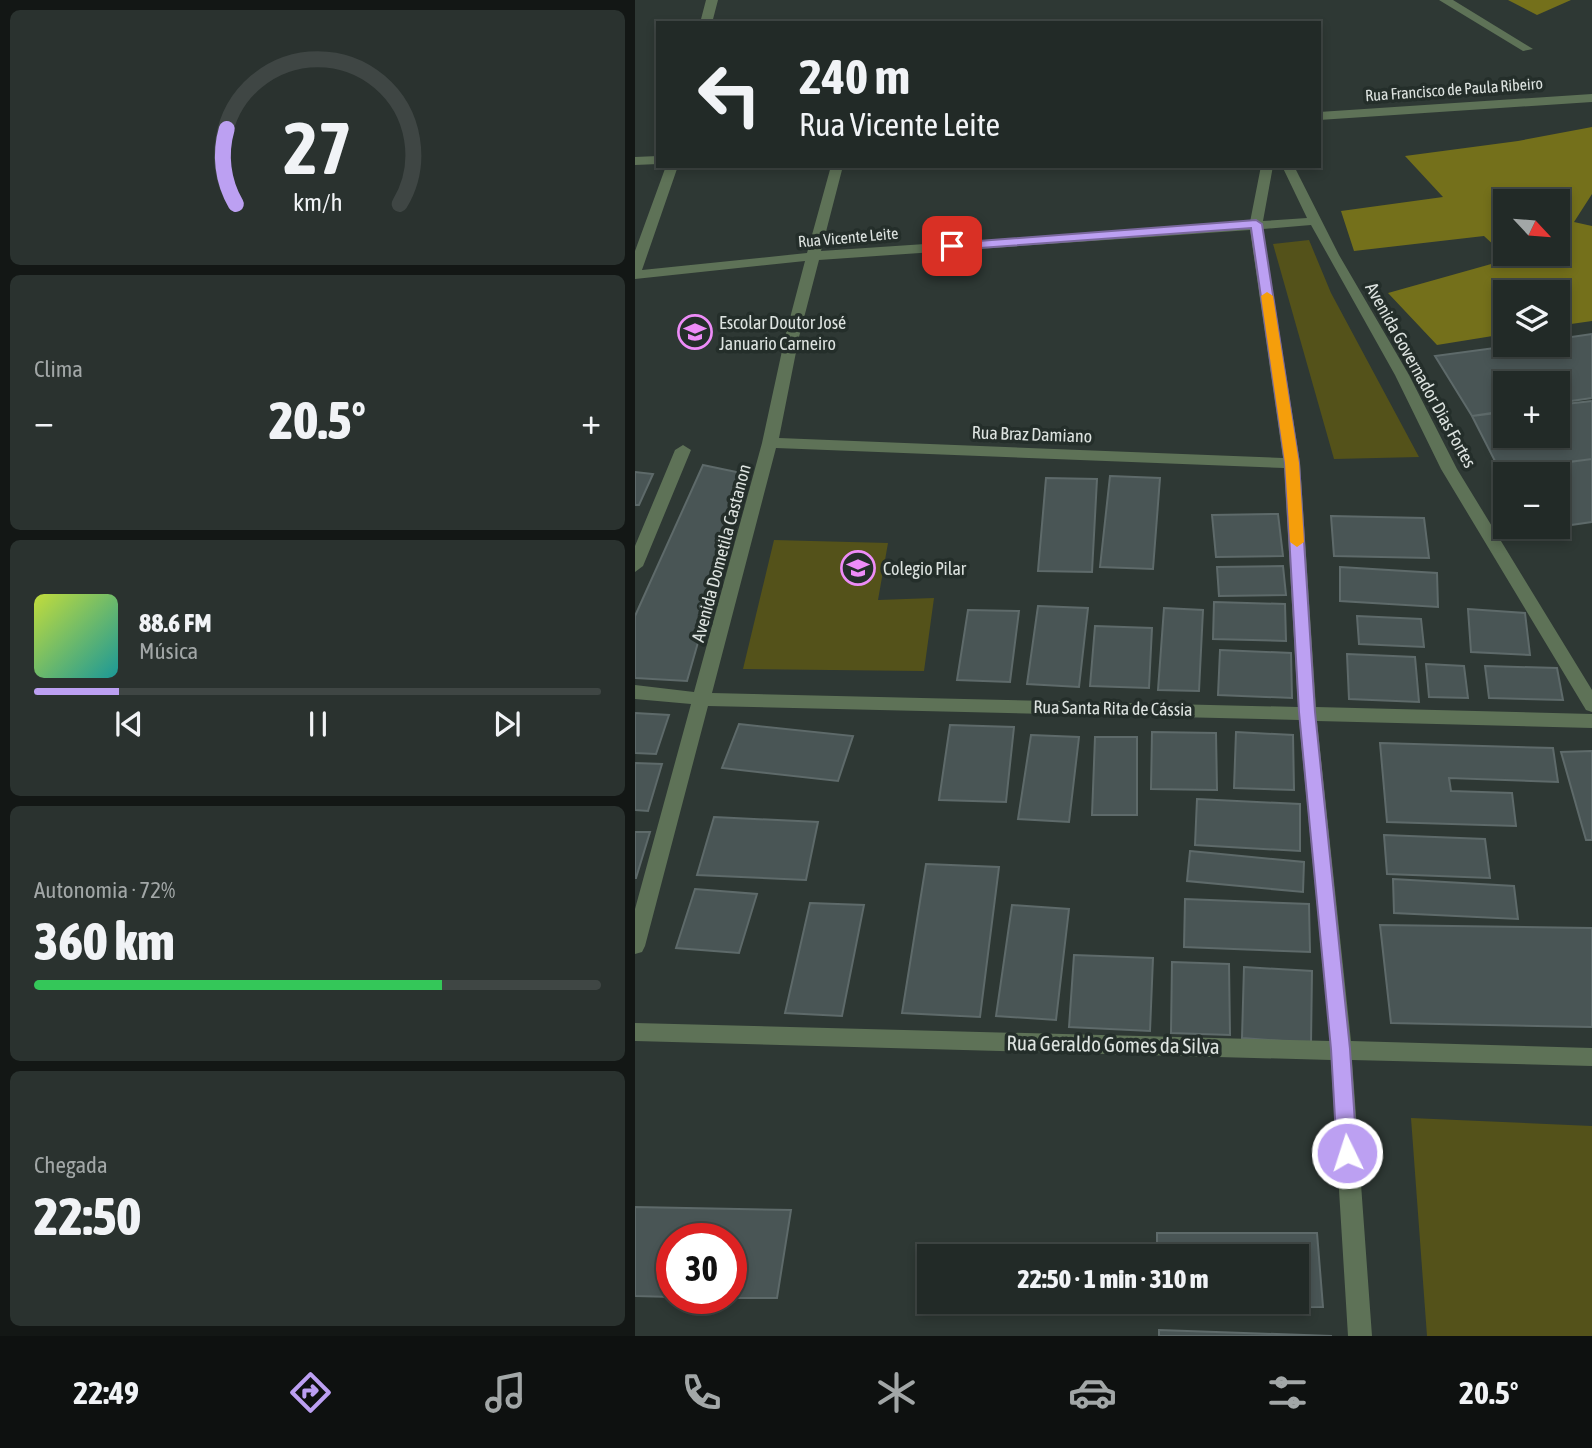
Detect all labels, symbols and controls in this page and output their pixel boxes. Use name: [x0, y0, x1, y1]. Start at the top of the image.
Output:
text: 240 m: [799, 48, 910, 104]
icon: left: [684, 49, 775, 140]
street label: Rua Francisco de Paula Ribeiro: [1365, 74, 1543, 104]
text: 27: [283, 106, 352, 189]
text: Rua Vicente Leite: [799, 106, 1000, 143]
text: km/h: [293, 187, 342, 215]
north arrow: [1493, 189, 1569, 266]
map controls: [1493, 189, 1570, 539]
pin: [922, 216, 982, 276]
street label: Rua Vicente Leite: [797, 224, 899, 250]
icon: arrive: [933, 227, 971, 265]
street label: Avenida Governador Dias Fortes: [1361, 279, 1481, 471]
button: layers: [1493, 280, 1570, 357]
place label: Escolar Doutor José Januario Carneiro: [719, 312, 846, 354]
school or university icon: Escolar Doutor José Januario Carneiro: [676, 313, 714, 351]
text: Clima: [34, 356, 83, 382]
button: +: [1493, 371, 1570, 448]
text: 20.5°: [269, 390, 366, 450]
text: −: [34, 399, 54, 442]
text: +: [581, 399, 601, 442]
street label: Rua Braz Damiano: [971, 421, 1093, 447]
street label: Avenida Dometila Castanon: [687, 462, 755, 644]
button: −: [1493, 462, 1570, 539]
school or university icon: Colegio Pilar: [839, 549, 877, 587]
place label: Colegio Pilar: [883, 558, 967, 579]
text: 88.6 FM: [139, 608, 212, 638]
text: Música: [139, 638, 198, 664]
street label: Rua Santa Rita de Cássia: [1033, 696, 1193, 720]
icon: previous: [110, 705, 148, 743]
icon: pause: [299, 705, 337, 743]
icon: next: [488, 705, 526, 743]
text: Autonomia · 72%: [34, 877, 175, 903]
text: 360 km: [34, 911, 175, 971]
street label: Rua Geraldo Gomes da Silva: [1006, 1030, 1220, 1058]
position arrow: [1310, 1116, 1384, 1190]
text: Chegada: [34, 1152, 108, 1178]
text: 22:50: [34, 1186, 141, 1246]
speed limit sign: 30: [656, 1223, 747, 1314]
text: 22:50 · 1 min · 310 m: [1018, 1264, 1208, 1294]
icon: directions: [286, 1368, 335, 1417]
icon: music: [481, 1368, 530, 1417]
icon: phone: [677, 1368, 726, 1417]
icon: climate: [872, 1368, 921, 1417]
icon: car: [1068, 1368, 1117, 1417]
icon: filters: [1263, 1368, 1312, 1417]
text: 22:49: [73, 1374, 139, 1411]
text: 20.5°: [1459, 1374, 1519, 1411]

